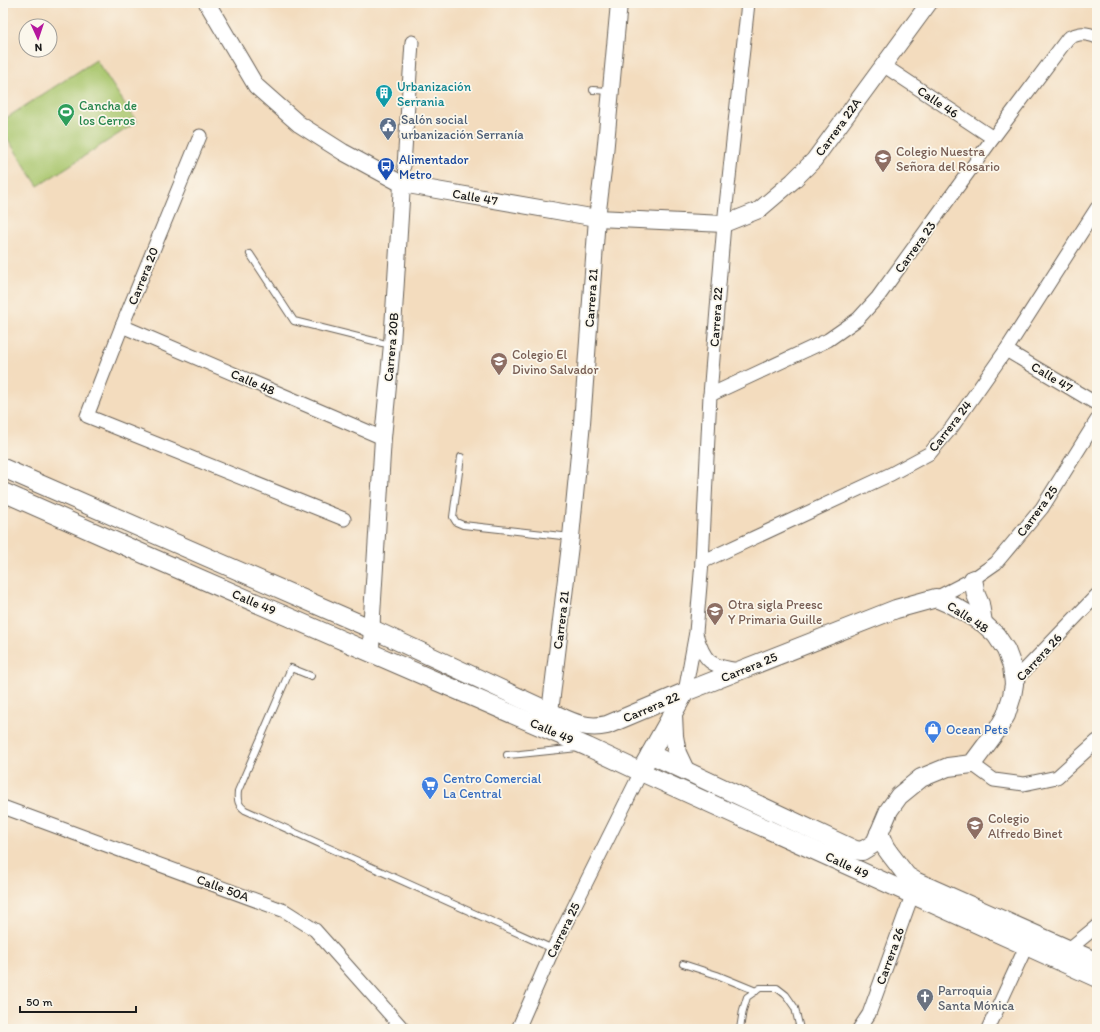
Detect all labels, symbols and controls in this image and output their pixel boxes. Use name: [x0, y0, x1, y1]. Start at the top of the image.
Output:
north arrow: [18, 18, 58, 58]
text: N: [34, 41, 43, 54]
place label: Urbanización Serrania: [397, 79, 472, 109]
building icon: Urbanización Serrania: [374, 83, 394, 108]
street label: Calle 46: [915, 83, 961, 121]
street label: Carrera 22A: [812, 94, 865, 159]
place label: Cancha de los Cerros: [79, 98, 137, 128]
sports icon: Cancha de los Cerros: [56, 102, 76, 127]
place label: Salón social urbanización Serranía: [401, 112, 524, 142]
public building icon: Salón social urbanización Serranía: [378, 116, 398, 141]
place label: Colegio Nuestra Señora del Rosario: [896, 144, 1000, 174]
school or university icon: Colegio Nuestra Señora del Rosario: [873, 148, 893, 173]
place label: Alimentador Metro: [399, 152, 470, 182]
bus stop icon: Alimentador Metro: [376, 156, 396, 181]
street label: Calle 47: [451, 186, 499, 208]
street label: Carrera 23: [891, 218, 939, 276]
street label: Carrera 20: [125, 245, 161, 307]
street label: Carrera 21: [581, 268, 601, 328]
street label: Carrera 22: [706, 286, 726, 347]
street label: Carrera 20B: [381, 312, 401, 382]
place label: Colegio El Divino Salvador: [512, 347, 599, 377]
school or university icon: Colegio El Divino Salvador: [489, 351, 509, 376]
street label: Calle 47: [1028, 359, 1076, 396]
street label: Calle 48: [229, 366, 277, 398]
street label: Carrera 24: [925, 397, 975, 455]
street label: Carrera 25: [1013, 482, 1061, 540]
street label: Calle 49: [230, 586, 278, 618]
street label: Carrera 21: [550, 590, 572, 650]
place label: Otra sigla Preesc Y Primaria Guille: [728, 597, 823, 627]
street label: Calle 48: [944, 598, 992, 636]
school or university icon: Otra sigla Preesc Y Primaria Guille: [705, 601, 725, 626]
street label: Carrera 26: [1013, 630, 1065, 684]
street label: Carrera 25: [718, 649, 780, 685]
street label: Carrera 22: [621, 688, 682, 726]
street label: Calle 49: [528, 715, 576, 747]
shop icon: Ocean Pets: [923, 719, 943, 744]
place label: Ocean Pets: [946, 722, 1008, 737]
place label: Centro Comercial La Central: [443, 771, 542, 801]
supermarket icon: Centro Comercial La Central: [420, 775, 440, 800]
place label: Colegio Alfredo Binet: [988, 811, 1063, 841]
school or university icon: Colegio Alfredo Binet: [965, 815, 985, 840]
street label: Calle 49: [823, 848, 871, 882]
street label: Calle 50A: [195, 872, 252, 905]
street label: Carrera 25: [543, 900, 583, 960]
street label: Carrera 26: [873, 925, 907, 987]
place label: Parroquia Santa Mónica: [938, 983, 1015, 1013]
church icon: Parroquia Santa Mónica: [915, 987, 935, 1012]
scale bar: [20, 988, 136, 1014]
text: 50 m: [26, 995, 52, 1009]

